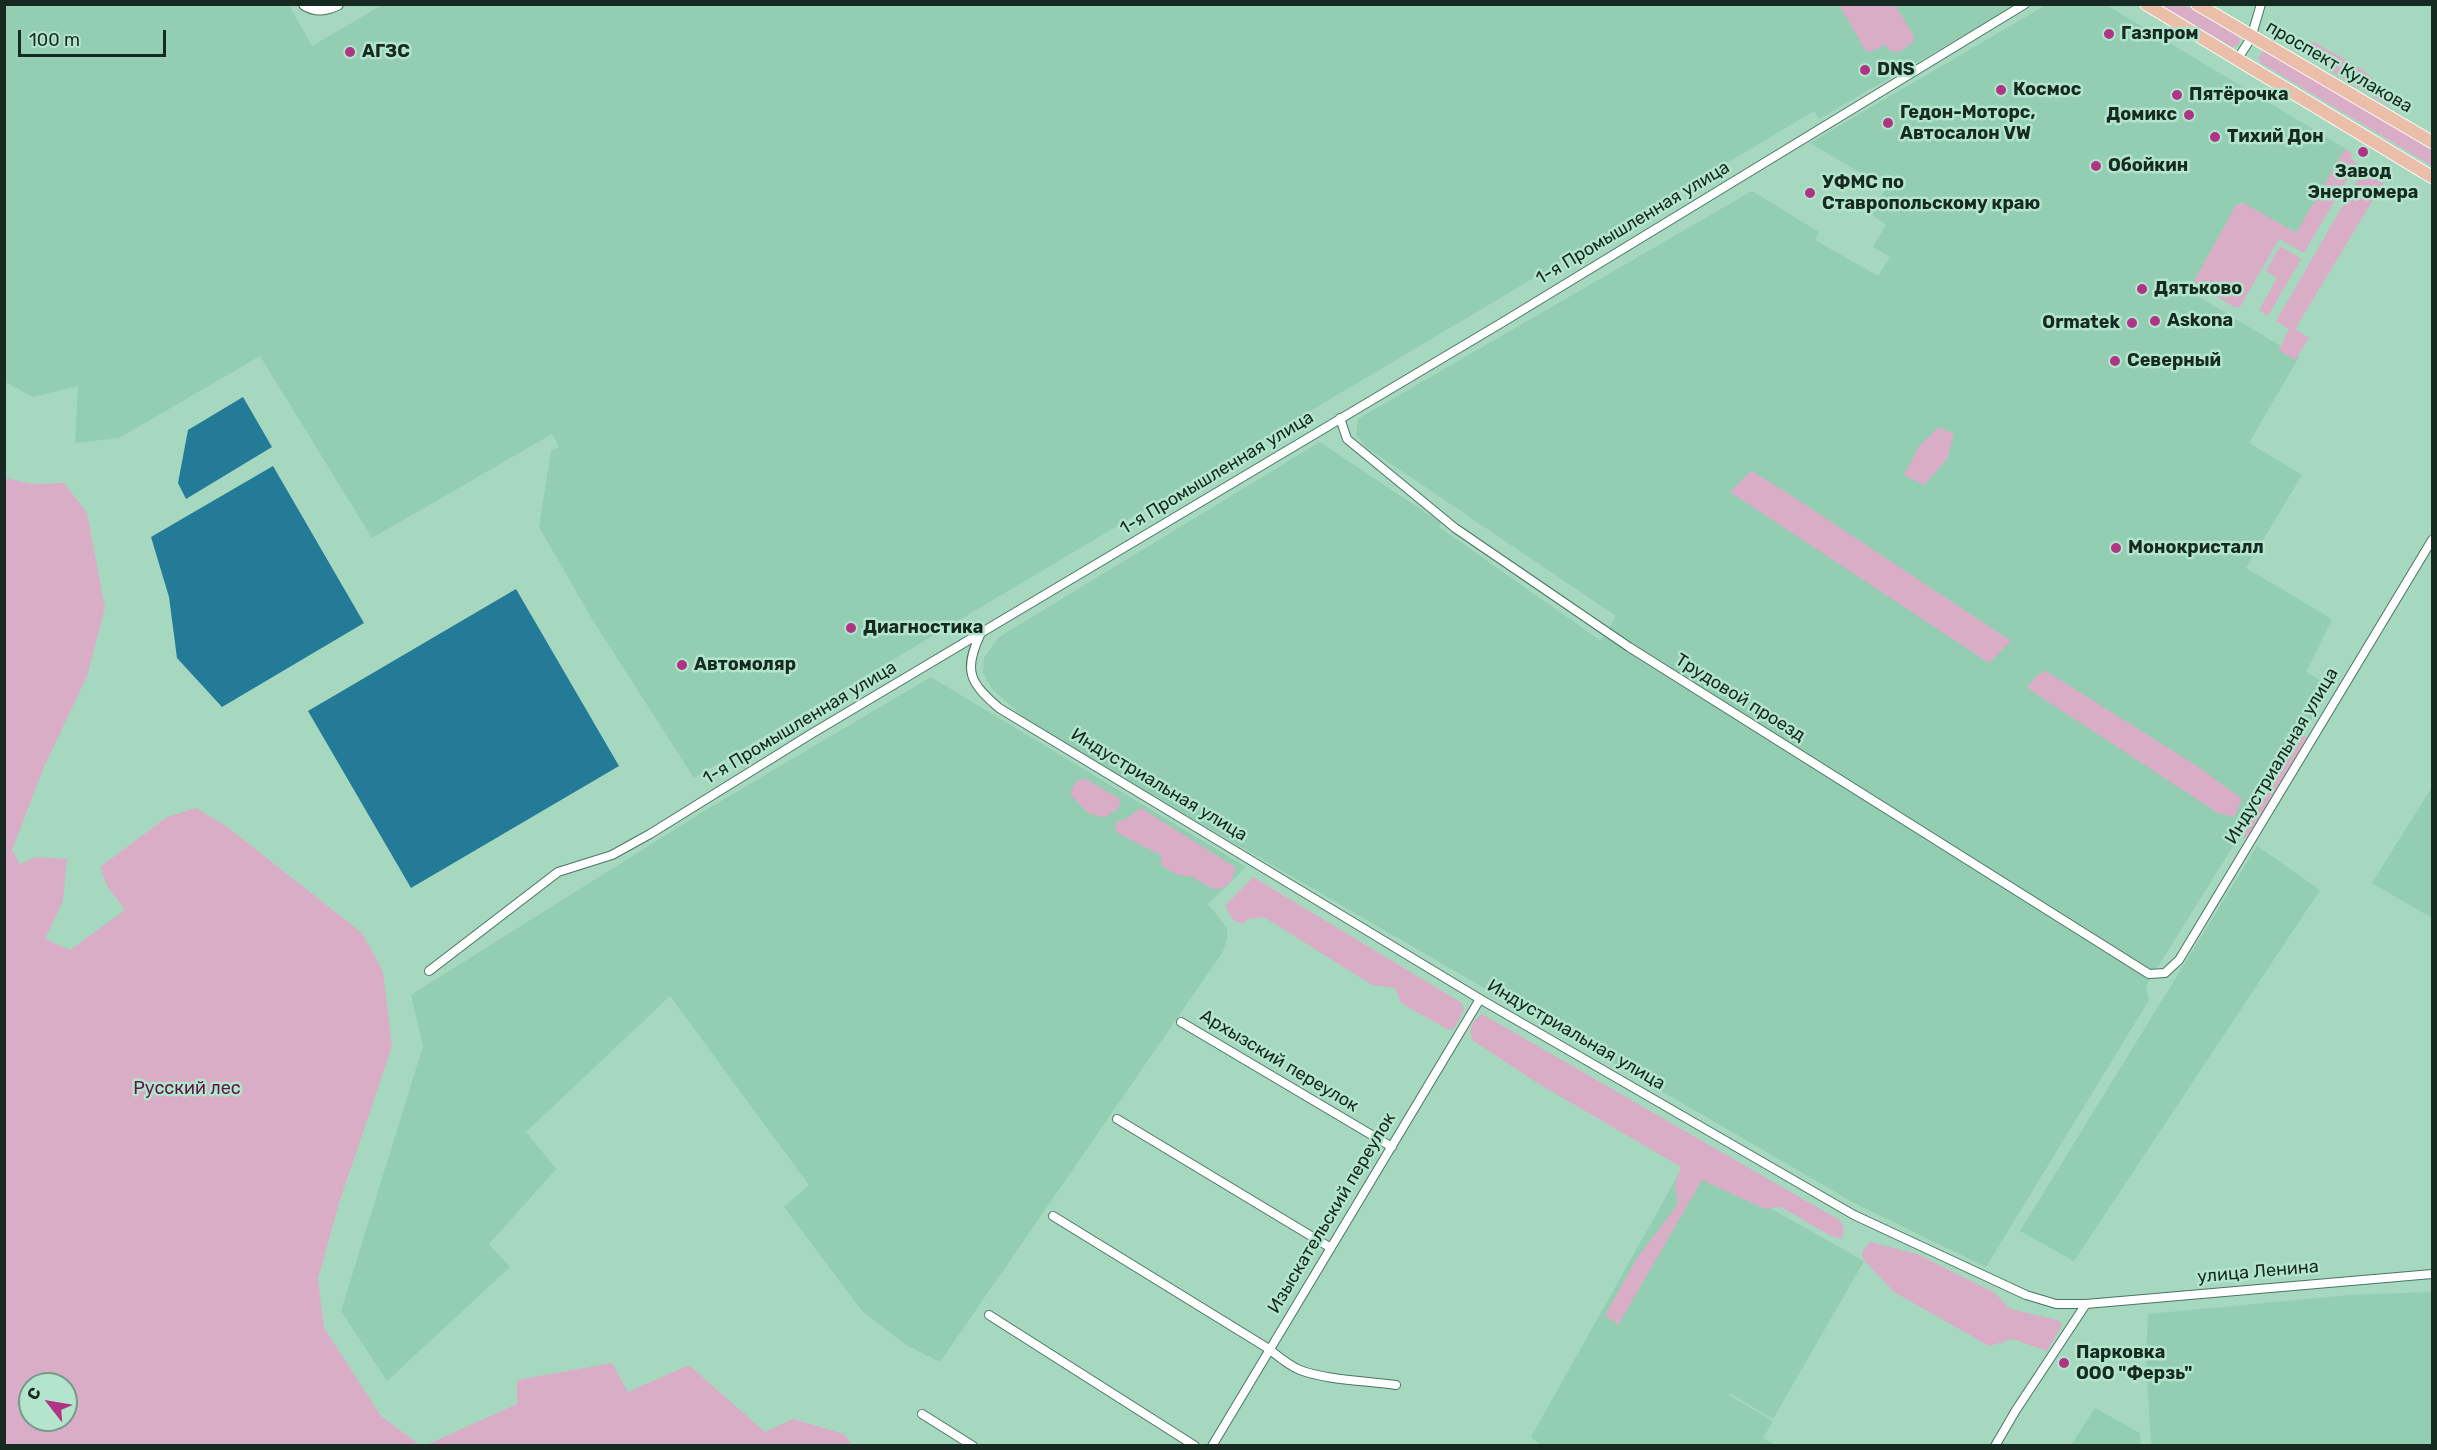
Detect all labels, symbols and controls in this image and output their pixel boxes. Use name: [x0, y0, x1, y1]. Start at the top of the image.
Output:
street label: проспект Кулакова: [2262, 16, 2416, 118]
scale bar: [21, 18, 170, 56]
place label: Газпром: [2121, 23, 2199, 45]
marker: Газпром: [2102, 27, 2116, 41]
text: 100 m: [29, 29, 80, 51]
place label: АГЗС: [362, 41, 410, 63]
marker: АГЗС: [343, 45, 357, 59]
place label: DNS: [1877, 59, 1915, 81]
marker: DNS: [1858, 63, 1872, 77]
place label: Космос: [2013, 79, 2081, 101]
marker: Космос: [1994, 83, 2008, 97]
place label: Пятёрочка: [2189, 84, 2289, 106]
marker: Пятёрочка: [2170, 88, 2184, 102]
place label: Гедон-Моторс, Автосалон VW: [1900, 102, 2035, 144]
place label: Домикс: [2106, 104, 2177, 126]
marker: Домикс: [2182, 108, 2196, 122]
marker: Гедон-Моторс, Автосалон VW: [1881, 116, 1895, 130]
place label: Тихий Дон: [2227, 126, 2324, 148]
marker: Тихий Дон: [2208, 130, 2222, 144]
marker: Завод Энергомера: [2356, 145, 2370, 159]
place label: Обойкин: [2108, 155, 2188, 177]
street label: 1-я Промышленная улица: [1532, 157, 1734, 289]
marker: Обойкин: [2089, 159, 2103, 173]
place label: Завод Энергомера: [2308, 161, 2418, 204]
place label: УФМС по Ставропольскому краю: [1822, 172, 2040, 214]
marker: УФМС по Ставропольскому краю: [1803, 186, 1817, 200]
place label: Дятьково: [2154, 278, 2242, 300]
marker: Дятьково: [2135, 282, 2149, 296]
place label: Askona: [2167, 310, 2233, 332]
place label: Ormatek: [2042, 312, 2120, 334]
marker: Askona: [2148, 314, 2162, 328]
marker: Ormatek: [2125, 316, 2139, 330]
place label: Северный: [2127, 350, 2221, 372]
marker: Северный: [2108, 354, 2122, 368]
street label: 1-я Промышленная улица: [1116, 407, 1318, 539]
place label: Монокристалл: [2128, 537, 2264, 559]
marker: Монокристалл: [2109, 541, 2123, 555]
place label: Диагностика: [863, 617, 983, 639]
marker: Диагностика: [844, 621, 858, 635]
street label: Трудовой проезд: [1671, 649, 1809, 747]
place label: Автомоляр: [694, 654, 796, 676]
street label: 1-я Промышленная улица: [699, 657, 901, 789]
marker: Автомоляр: [675, 658, 689, 672]
street label: Индустриальная улица: [2221, 664, 2343, 848]
street label: Индустриальная улица: [1067, 724, 1251, 846]
street label: Индустриальная улица: [1483, 975, 1669, 1095]
street label: Архызский переулок: [1196, 1005, 1362, 1117]
park label: Русский лес: [133, 1078, 241, 1100]
street label: Изыскательский переулок: [1263, 1109, 1401, 1317]
street label: улица Ленина: [2196, 1256, 2320, 1288]
place label: Парковка ООО "Ферзь": [2076, 1342, 2192, 1384]
marker: Парковка ООО "Ферзь": [2057, 1356, 2071, 1370]
north arrow: [18, 1372, 78, 1432]
text: С: [23, 1384, 45, 1403]

